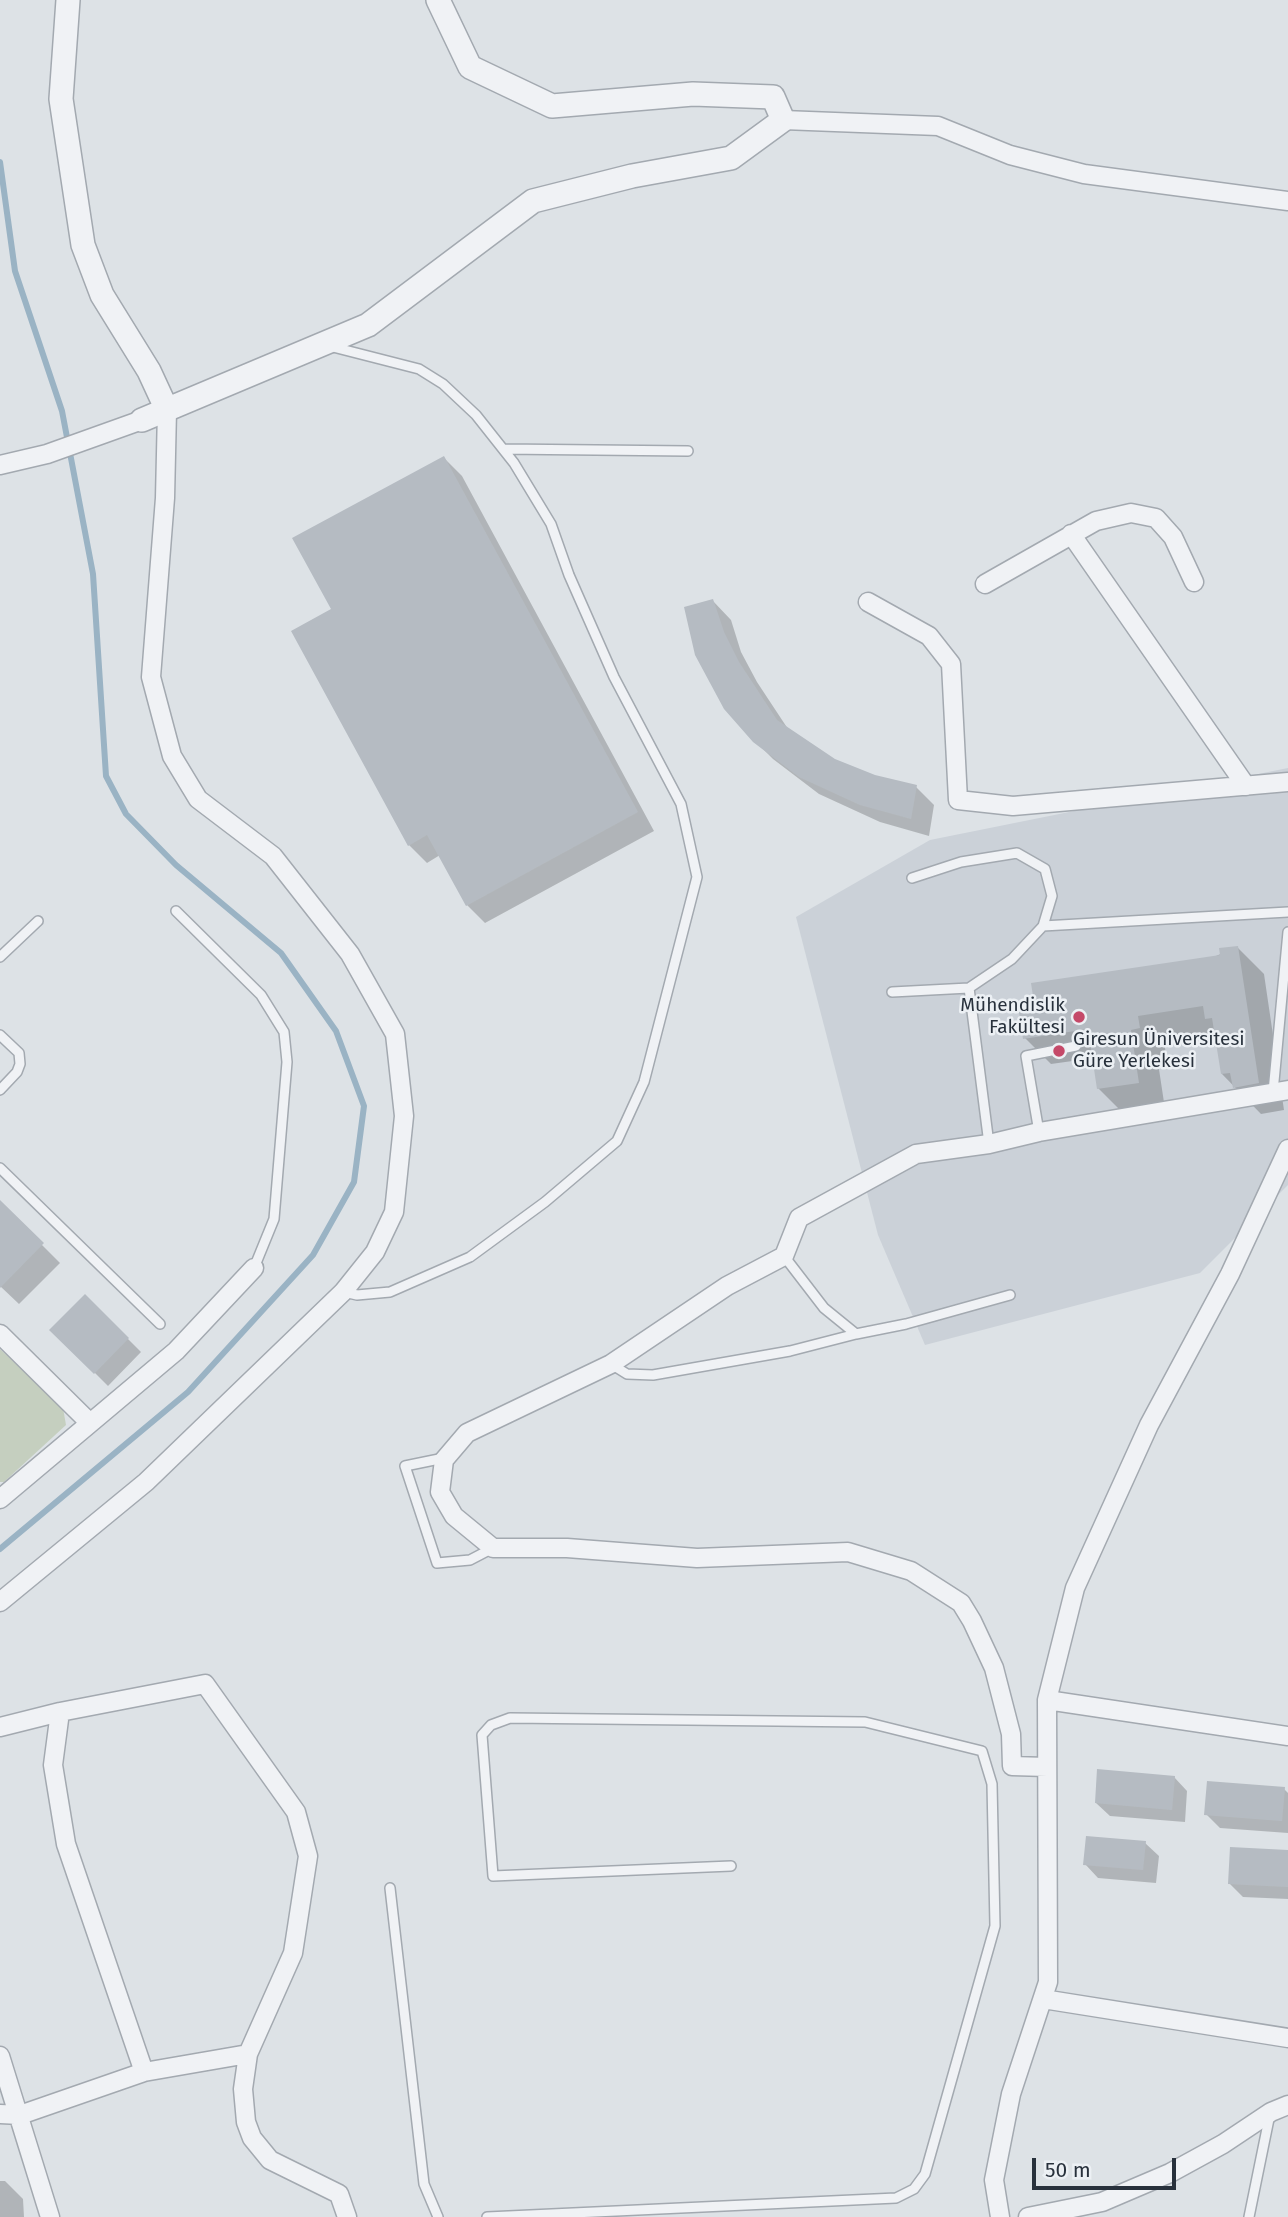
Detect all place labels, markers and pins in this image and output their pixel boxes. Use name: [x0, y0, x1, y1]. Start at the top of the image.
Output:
place label: Mühendislik Fakültesi: [960, 995, 1065, 1039]
marker: Mühendislik Fakültesi: [1071, 1009, 1087, 1025]
place label: Giresun Üniversitesi Güre Yerlekesi: [1073, 1029, 1245, 1073]
marker: Giresun Üniversitesi Güre Yerlekesi: [1051, 1043, 1067, 1059]

